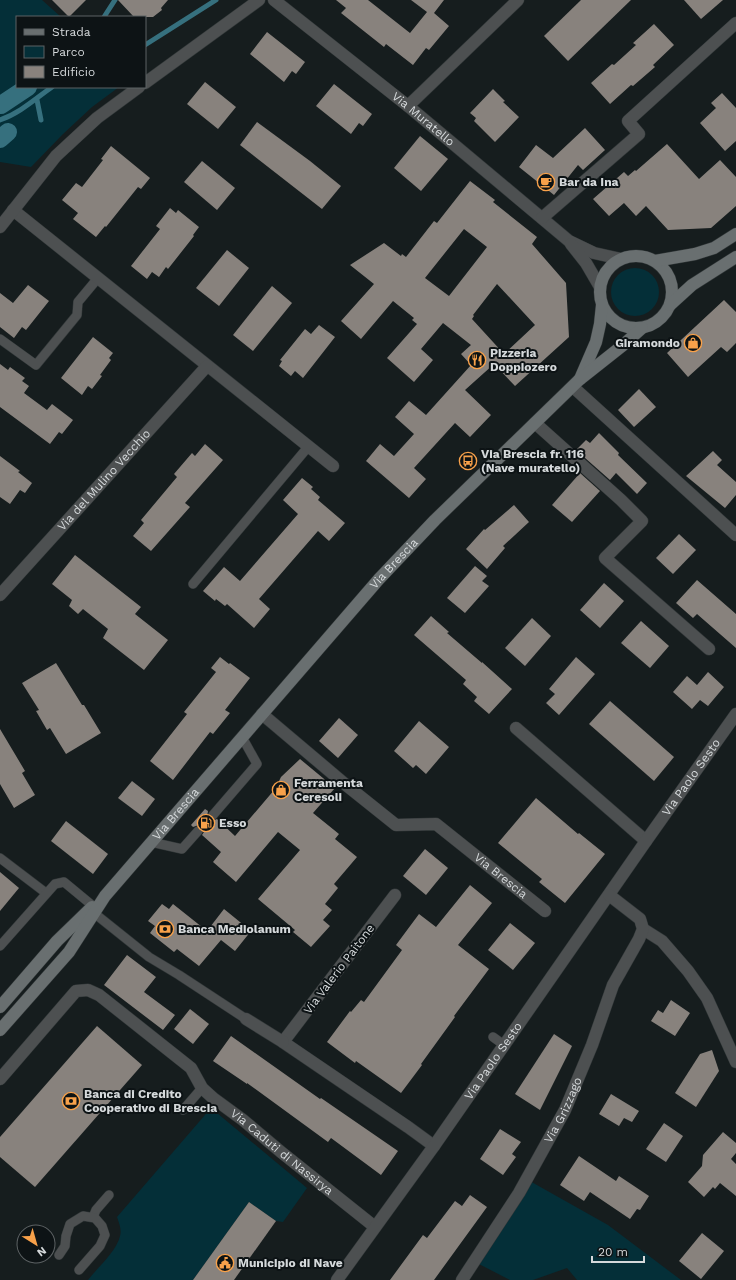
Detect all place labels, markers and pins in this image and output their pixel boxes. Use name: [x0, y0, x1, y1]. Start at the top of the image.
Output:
cafe icon: Bar da Ina: [536, 172, 556, 192]
place label: Bar da Ina: [559, 175, 619, 189]
shop icon: Giramondo: [683, 333, 703, 353]
place label: Giramondo: [615, 336, 680, 350]
place label: Pizzeria Doppiozero: [490, 346, 557, 374]
restaurant icon: Pizzeria Doppiozero: [467, 350, 487, 370]
place label: Via Brescia fr. 116 (Nave muratello): [481, 447, 584, 475]
bus stop icon: Via Brescia fr. 116 (Nave muratello): [458, 451, 478, 471]
place label: Ferramenta Ceresoli: [294, 776, 363, 804]
shop icon: Ferramenta Ceresoli: [271, 780, 291, 800]
fuel station icon: Esso: [196, 813, 216, 833]
place label: Esso: [219, 816, 247, 830]
bank icon: Banca Mediolanum: [155, 919, 175, 939]
place label: Banca Mediolanum: [178, 922, 291, 936]
place label: Banca di Credito Cooperativo di Brescia: [84, 1087, 217, 1115]
bank icon: Banca di Credito Cooperativo di Brescia: [61, 1091, 81, 1111]
public building icon: Municipio di Nave: [215, 1253, 235, 1273]
place label: Municipio di Nave: [238, 1256, 343, 1270]

